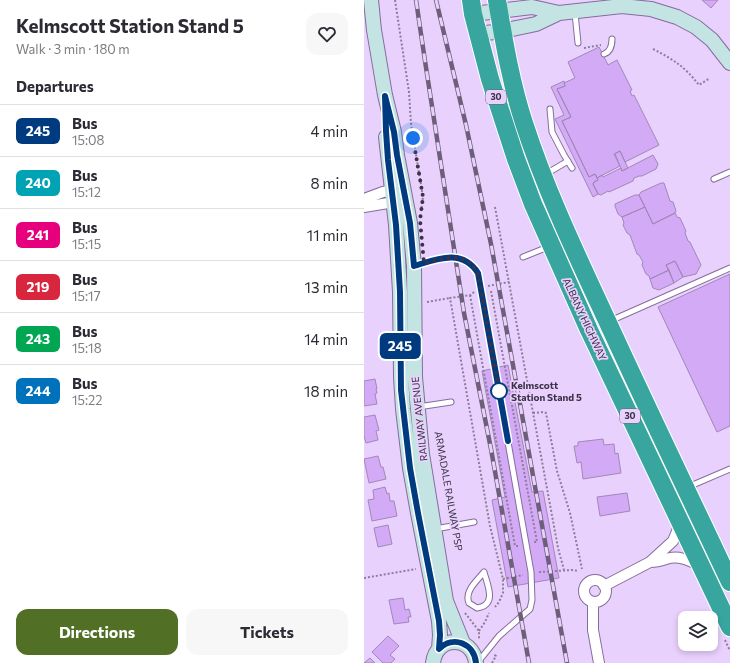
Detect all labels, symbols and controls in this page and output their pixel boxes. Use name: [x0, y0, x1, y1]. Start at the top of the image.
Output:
button: heart: [306, 13, 348, 55]
text: Kelmscott Station Stand 5: [16, 14, 244, 37]
text: Walk · 3 min · 180 m: [16, 41, 130, 57]
text: Departures: [16, 77, 94, 95]
road number: 30: [486, 90, 506, 104]
text: Bus: [72, 114, 97, 132]
text: 245: [26, 122, 50, 139]
text: 4 min: [311, 122, 348, 140]
your location: [403, 128, 423, 148]
text: 15:08: [72, 132, 104, 148]
text: Bus: [72, 166, 97, 184]
text: 240: [25, 174, 51, 191]
text: 8 min: [310, 174, 348, 192]
text: 15:12: [72, 184, 101, 200]
text: Bus: [72, 218, 97, 236]
text: 241: [27, 226, 49, 243]
text: 11 min: [307, 226, 348, 244]
text: 15:15: [72, 236, 101, 252]
text: Bus: [72, 270, 97, 288]
street label: ALBANY HIGHWAY: [561, 276, 609, 362]
text: 219: [27, 278, 49, 295]
text: 13 min: [305, 278, 348, 296]
text: 15:17: [72, 288, 101, 304]
text: Bus: [72, 322, 97, 340]
text: 243: [26, 330, 50, 347]
text: 14 min: [304, 330, 348, 348]
line badge: 245: [377, 333, 423, 359]
text: 245: [388, 337, 412, 354]
text: 15:18: [72, 340, 102, 356]
text: Bus: [72, 374, 97, 392]
street label: RAILWAY AVENUE: [409, 376, 429, 462]
place label: Kelmscott Station Stand 5: [511, 379, 582, 403]
text: 244: [26, 382, 50, 399]
text: 18 min: [304, 382, 348, 400]
marker: Kelmscott Station Stand 5: [490, 382, 508, 400]
text: 15:22: [72, 392, 103, 408]
road number: 30: [620, 409, 640, 423]
street label: ARMADALE RAILWAY PSP: [433, 430, 465, 552]
button: Directions: [16, 609, 178, 655]
button: Tickets: [186, 609, 348, 655]
map controls: [678, 611, 718, 651]
button: layers: [678, 611, 718, 651]

